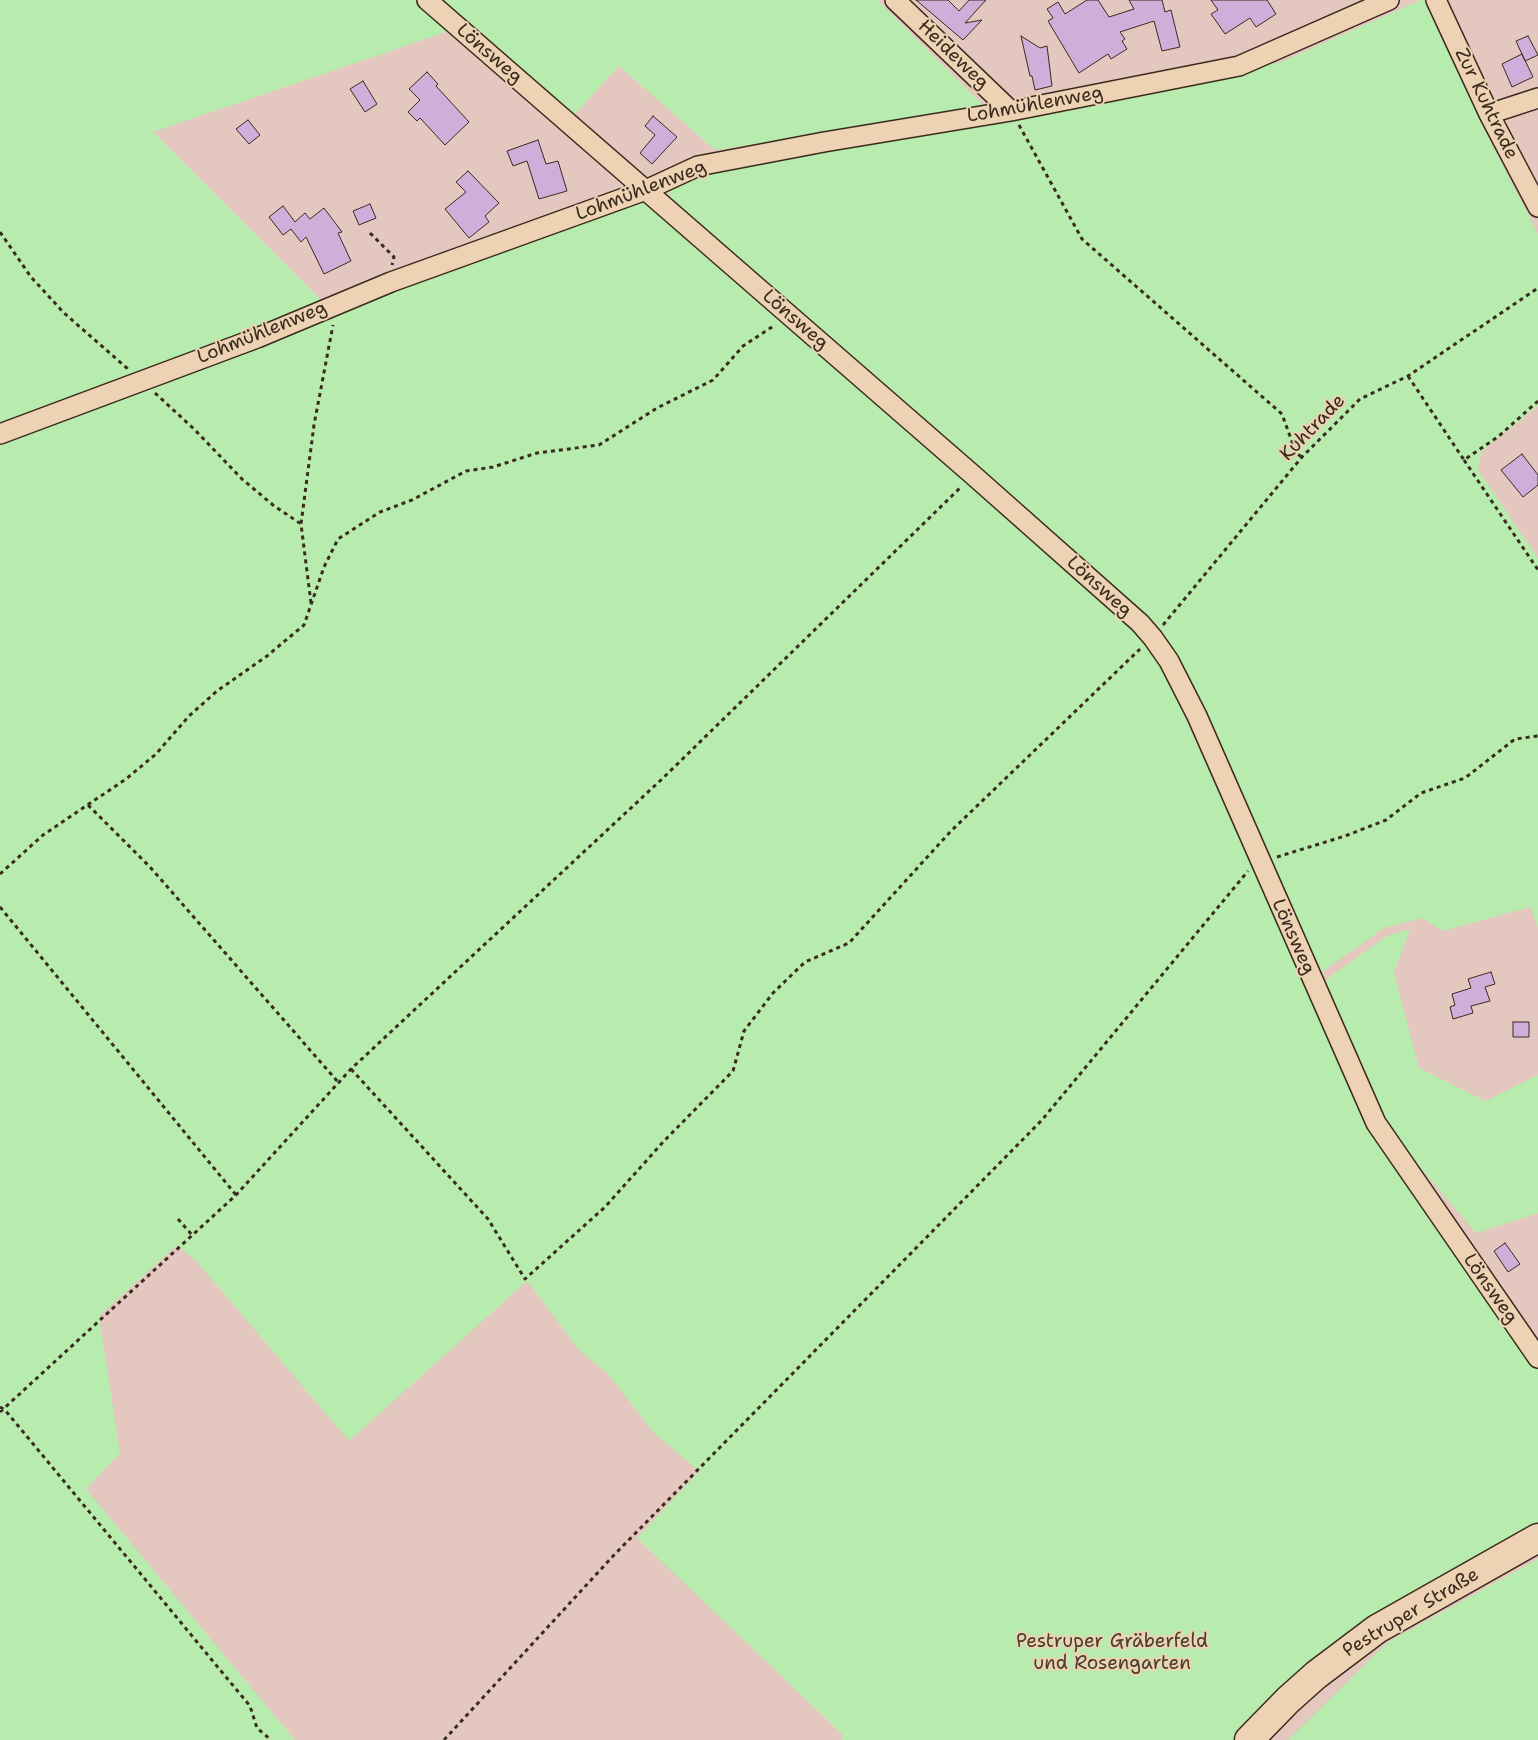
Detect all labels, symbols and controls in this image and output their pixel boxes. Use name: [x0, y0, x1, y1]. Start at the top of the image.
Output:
street label: Heideweg: [913, 15, 993, 95]
street label: Lönsweg: [451, 19, 527, 89]
street label: Zur Kuhtrade: [1449, 45, 1523, 163]
street label: Lohmühlenweg: [965, 82, 1105, 128]
street label: Lohmühlenweg: [573, 156, 709, 226]
street label: Lönsweg: [757, 285, 833, 355]
street label: Lohmühlenweg: [194, 297, 330, 369]
street label: Kuhtrade: [1276, 390, 1350, 466]
street label: Lönsweg: [1062, 552, 1136, 622]
street label: Lönsweg: [1266, 896, 1320, 978]
street label: Lönsweg: [1458, 1250, 1522, 1328]
street label: Pestruper Straße: [1339, 1563, 1483, 1663]
park label: Pestruper Gräberfeld und Rosengarten: [1016, 1631, 1208, 1675]

